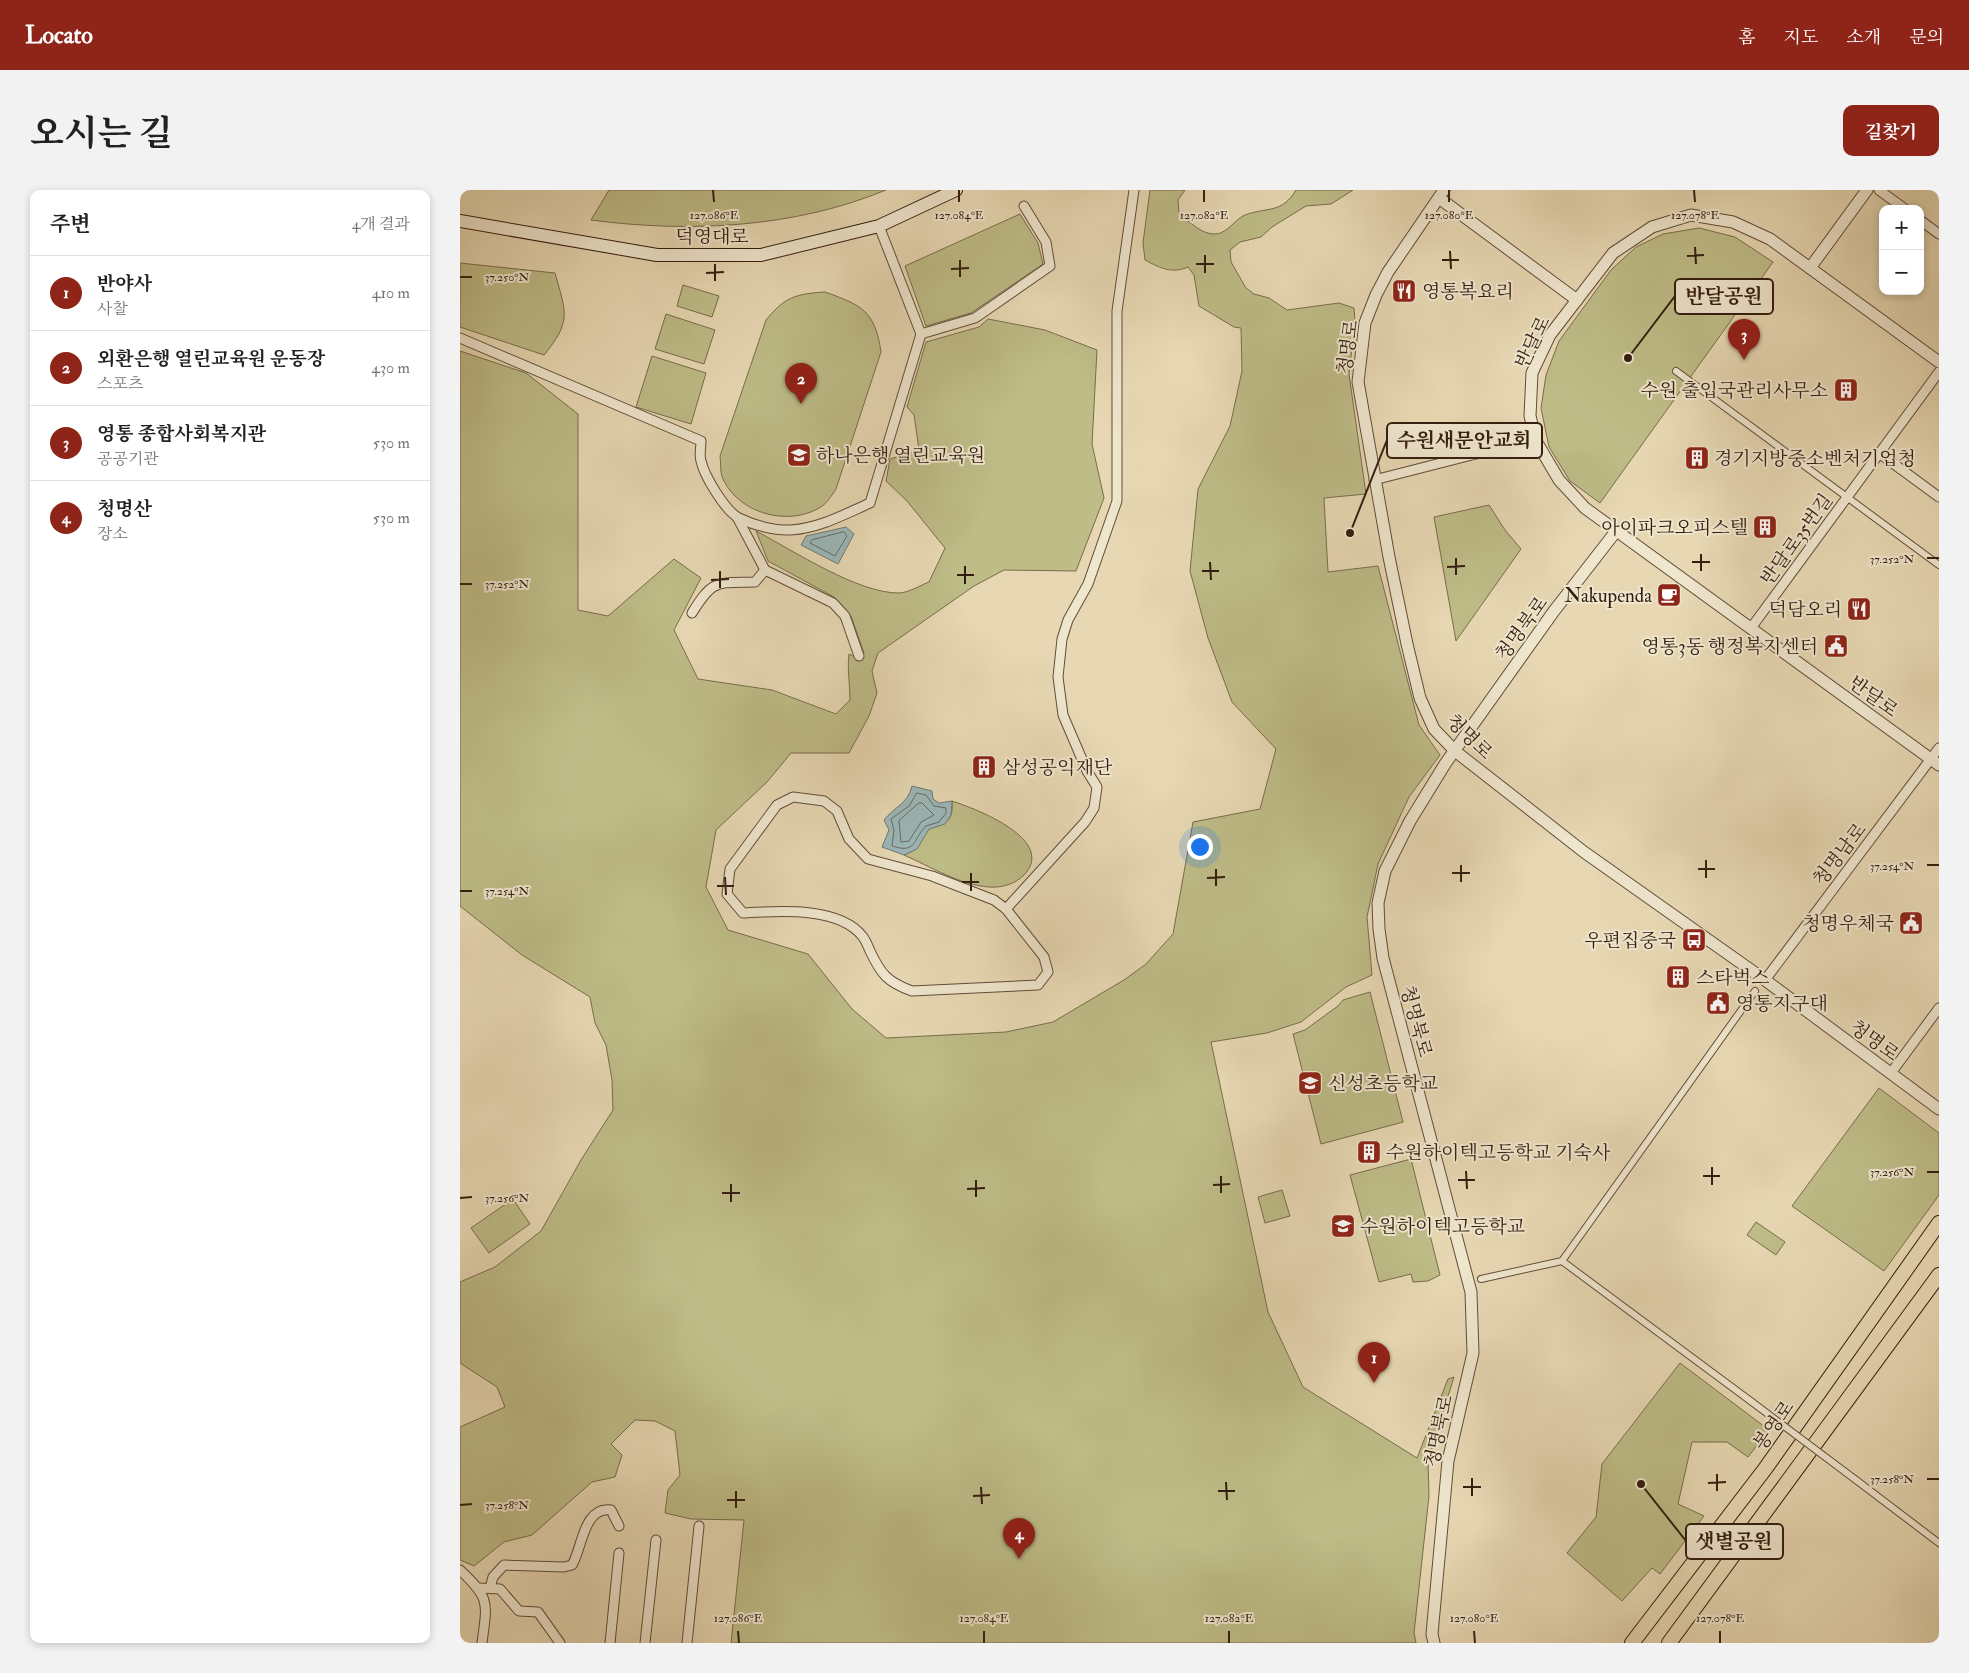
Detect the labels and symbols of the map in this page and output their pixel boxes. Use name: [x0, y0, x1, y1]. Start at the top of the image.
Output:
text: 127.086°E: [690, 208, 739, 223]
text: 127.084°E: [934, 208, 984, 223]
text: 127.082°E: [1180, 208, 1229, 223]
text: 127.080°E: [1425, 208, 1474, 223]
text: 127.078°E: [1671, 208, 1719, 223]
street label: 덕영대로: [675, 225, 749, 249]
text: 37.250°N: [485, 270, 530, 285]
restaurant icon: 영통복요리: [1391, 278, 1417, 304]
callout: 반달공원: [1675, 279, 1773, 314]
place label: 영통복요리: [1422, 280, 1514, 304]
text: 반달공원: [1685, 284, 1763, 309]
street label: 반달로: [1510, 312, 1556, 372]
street label: 청명로: [1332, 318, 1364, 376]
pin: 3: [1728, 319, 1760, 360]
pin: 2: [785, 363, 817, 404]
building icon: 수원 출입국관리사무소: [1833, 377, 1859, 403]
place label: 수원 출입국관리사무소: [1640, 379, 1828, 403]
callout: 수원새문안교회: [1387, 423, 1542, 458]
text: 수원새문안교회: [1396, 428, 1532, 453]
school or university icon: 하나은행 열린교육원: [786, 442, 812, 468]
place label: 하나은행 열린교육원: [816, 444, 985, 468]
building icon: 경기지방중소벤처기업청: [1684, 445, 1710, 471]
place label: 경기지방중소벤처기업청: [1714, 447, 1916, 471]
street label: 반달로35번길: [1756, 489, 1838, 590]
building icon: 아이파크오피스텔: [1752, 514, 1778, 540]
place label: 아이파크오피스텔: [1601, 516, 1748, 540]
text: 37.252°N: [1870, 552, 1915, 567]
text: 37.252°N: [485, 577, 530, 592]
cafe icon: Nakupenda: [1656, 582, 1682, 608]
place label: Nakupenda: [1564, 584, 1652, 609]
street label: 청명북로: [1491, 592, 1553, 665]
restaurant icon: 덕담오리: [1846, 596, 1872, 622]
place label: 덕담오리: [1769, 598, 1842, 622]
public building icon: 영통3동 행정복지센터: [1823, 633, 1849, 659]
place label: 영통3동 행정복지센터: [1642, 635, 1818, 659]
street label: 반달로: [1844, 671, 1903, 723]
street label: 청명로: [1441, 709, 1497, 764]
building icon: 삼성공익재단: [971, 754, 997, 780]
place label: 삼성공익재단: [1002, 756, 1113, 780]
street label: 청명남로: [1808, 818, 1872, 891]
your location: [1187, 834, 1213, 860]
text: 37.254°N: [1870, 859, 1915, 874]
text: 37.254°N: [485, 884, 530, 899]
public building icon: 청명우체국: [1898, 910, 1924, 936]
place label: 청명우체국: [1802, 912, 1894, 936]
bus stop icon: 우편집중국: [1681, 927, 1707, 953]
place label: 우편집중국: [1584, 929, 1676, 953]
building icon: 스타벅스: [1665, 964, 1691, 990]
place label: 스타벅스: [1696, 966, 1769, 990]
street label: 청명북로: [1395, 983, 1437, 1060]
public building icon: 영통지구대: [1705, 990, 1731, 1016]
place label: 영통지구대: [1736, 992, 1828, 1016]
street label: 청명로: [1845, 1015, 1904, 1067]
school or university icon: 신성초등학교: [1297, 1070, 1323, 1096]
place label: 신성초등학교: [1328, 1072, 1438, 1096]
building icon: 수원하이텍고등학교 기숙사: [1356, 1139, 1382, 1165]
place label: 수원하이텍고등학교 기숙사: [1386, 1141, 1611, 1165]
text: 37.256°N: [1870, 1165, 1914, 1180]
text: 37.256°N: [485, 1191, 529, 1206]
school or university icon: 수원하이텍고등학교: [1330, 1213, 1356, 1239]
place label: 수원하이텍고등학교: [1360, 1215, 1525, 1239]
pin: 1: [1358, 1342, 1390, 1383]
street label: 청명북로: [1420, 1393, 1458, 1470]
street label: 봉영로: [1748, 1396, 1799, 1455]
text: 37.258°N: [1870, 1472, 1914, 1487]
text: 37.258°N: [485, 1498, 529, 1513]
pin: 4: [1003, 1518, 1035, 1559]
callout: 샛별공원: [1686, 1524, 1783, 1559]
text: 샛별공원: [1695, 1529, 1773, 1554]
text: 127.086°E: [714, 1611, 763, 1626]
text: 127.084°E: [959, 1611, 1009, 1626]
text: 127.082°E: [1205, 1611, 1254, 1626]
text: 127.080°E: [1450, 1611, 1499, 1626]
text: 127.078°E: [1696, 1611, 1744, 1626]

